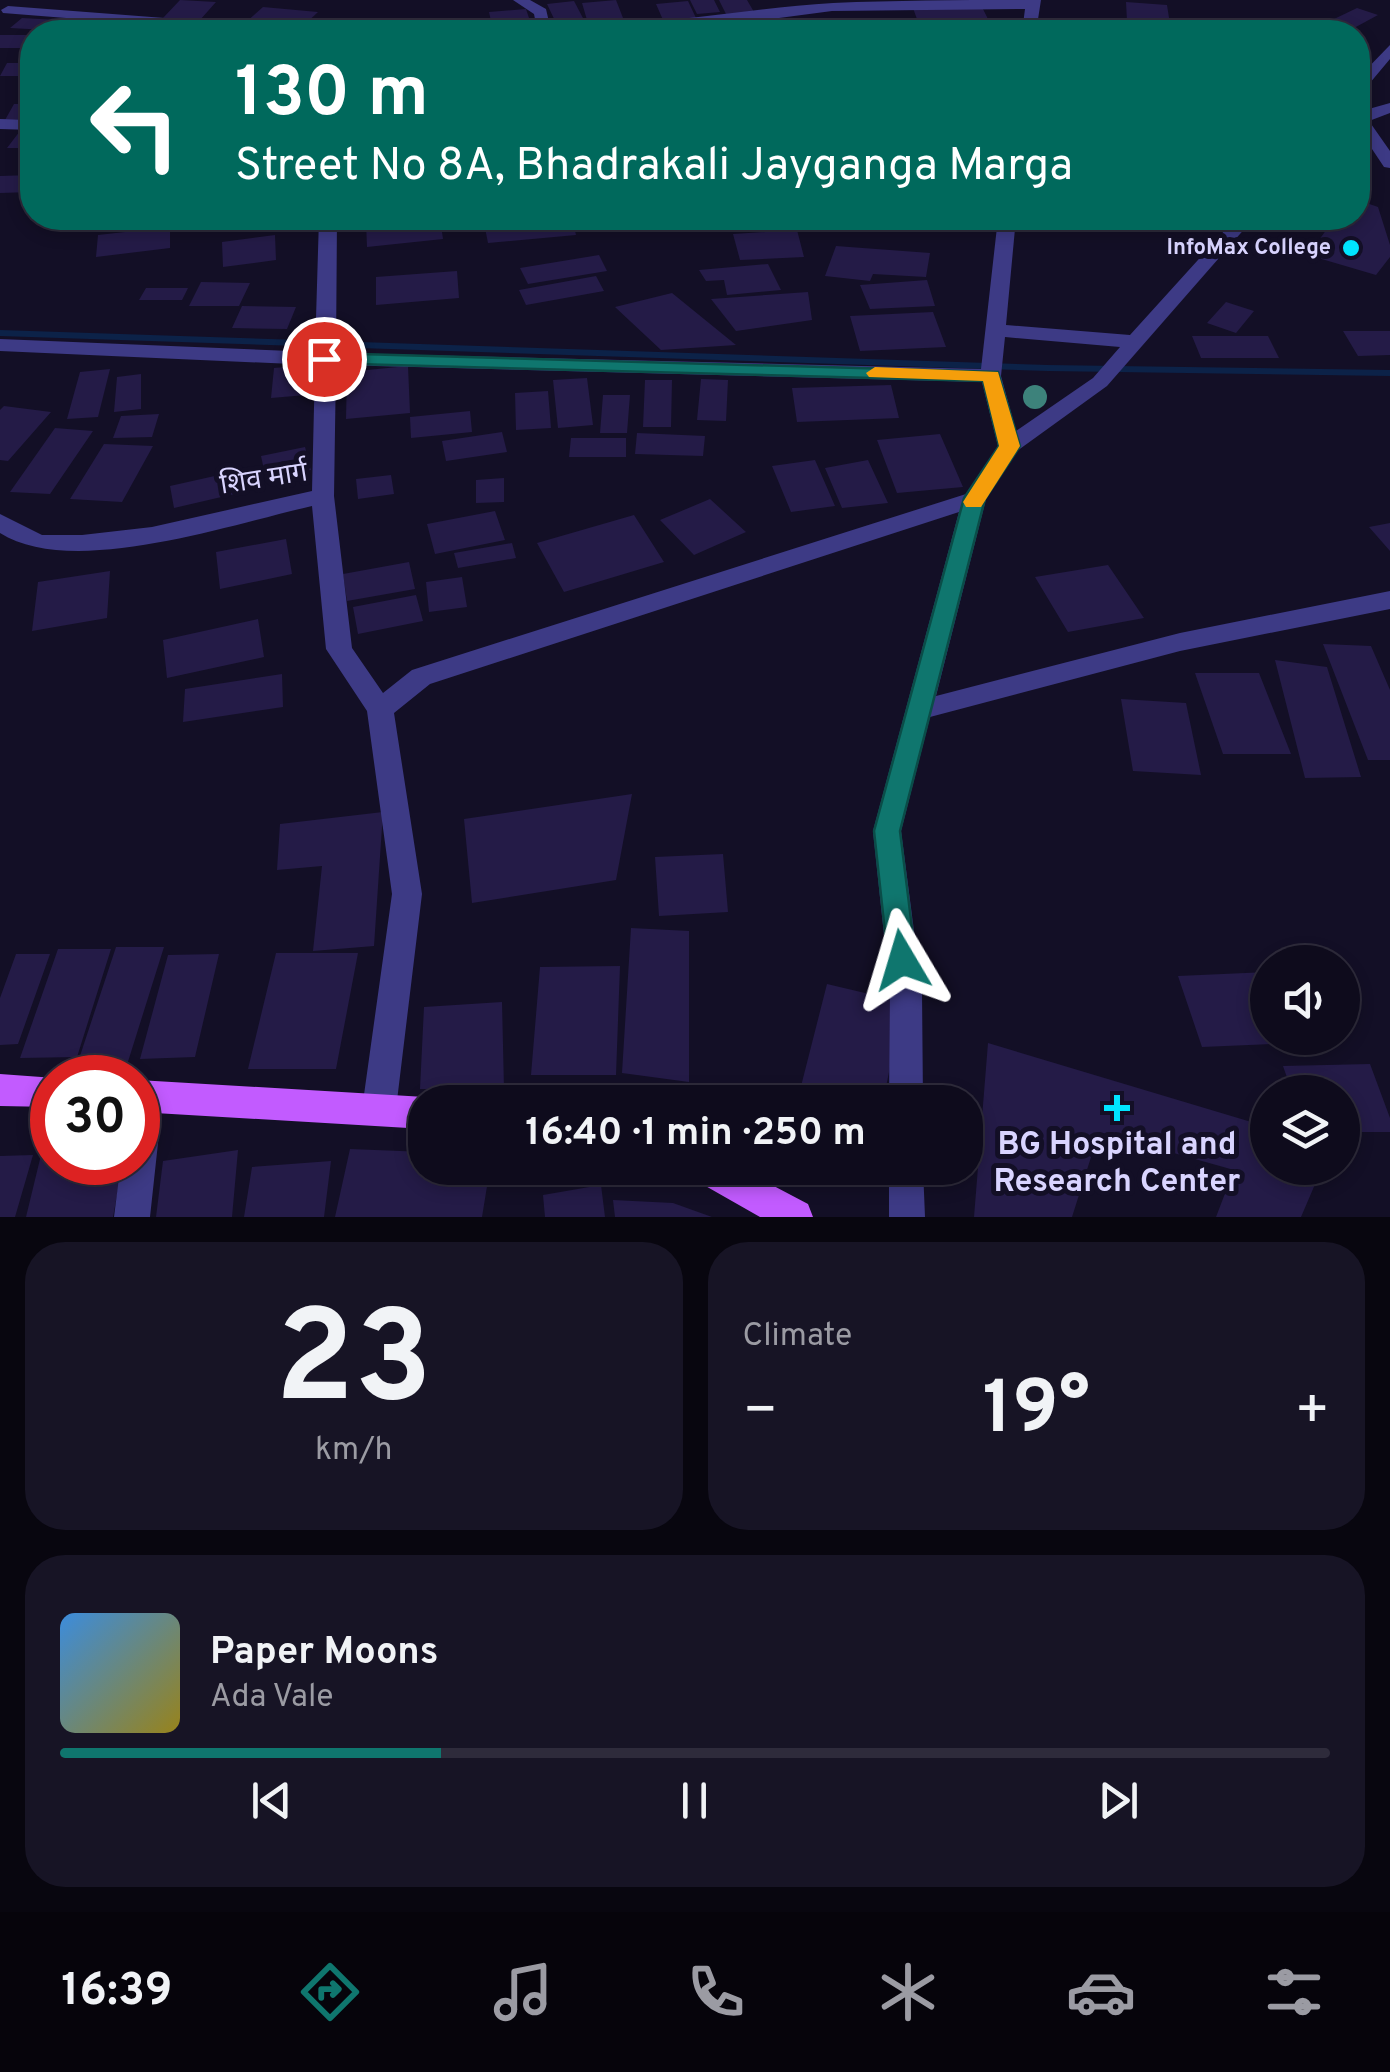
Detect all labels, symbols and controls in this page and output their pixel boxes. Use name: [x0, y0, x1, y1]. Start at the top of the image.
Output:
text: 130 m: [235, 52, 429, 141]
icon: left: [70, 60, 200, 190]
text: Street No 8A, Bhadrakali Jayganga Marga: [235, 139, 1073, 196]
place label: InfoMax College: [1166, 235, 1331, 262]
marker: InfoMax College: [1340, 237, 1362, 259]
pin: [282, 317, 367, 402]
icon: arrive: [297, 332, 352, 387]
street label: शिव मार्ग: [217, 454, 312, 505]
position arrow: [850, 908, 954, 1012]
map controls: [1250, 945, 1360, 1185]
button: sound: [1250, 945, 1360, 1055]
speed limit sign: 30: [30, 1055, 160, 1185]
button: layers: [1250, 1075, 1360, 1185]
marker: BG Hospital and Research Center: [1104, 1095, 1130, 1121]
text: 16:40 · 1 min · 250 m: [525, 1110, 866, 1159]
place label: BG Hospital and Research Center: [994, 1126, 1240, 1203]
text: 23: [275, 1283, 432, 1448]
text: Climate: [743, 1317, 852, 1357]
text: 19°: [983, 1365, 1090, 1460]
text: −: [743, 1378, 778, 1448]
text: +: [1295, 1378, 1330, 1448]
text: km/h: [315, 1431, 393, 1471]
text: Paper Moons: [210, 1629, 439, 1678]
text: Ada Vale: [210, 1678, 334, 1718]
icon: previous: [244, 1773, 299, 1828]
icon: pause: [667, 1773, 722, 1828]
icon: next: [1091, 1773, 1146, 1828]
icon: directions: [295, 1957, 365, 2027]
icon: music: [488, 1957, 558, 2027]
icon: phone: [681, 1957, 751, 2027]
icon: climate: [873, 1957, 943, 2027]
icon: car: [1066, 1957, 1136, 2027]
icon: filters: [1259, 1957, 1329, 2027]
text: 16:39: [61, 1964, 173, 2021]

